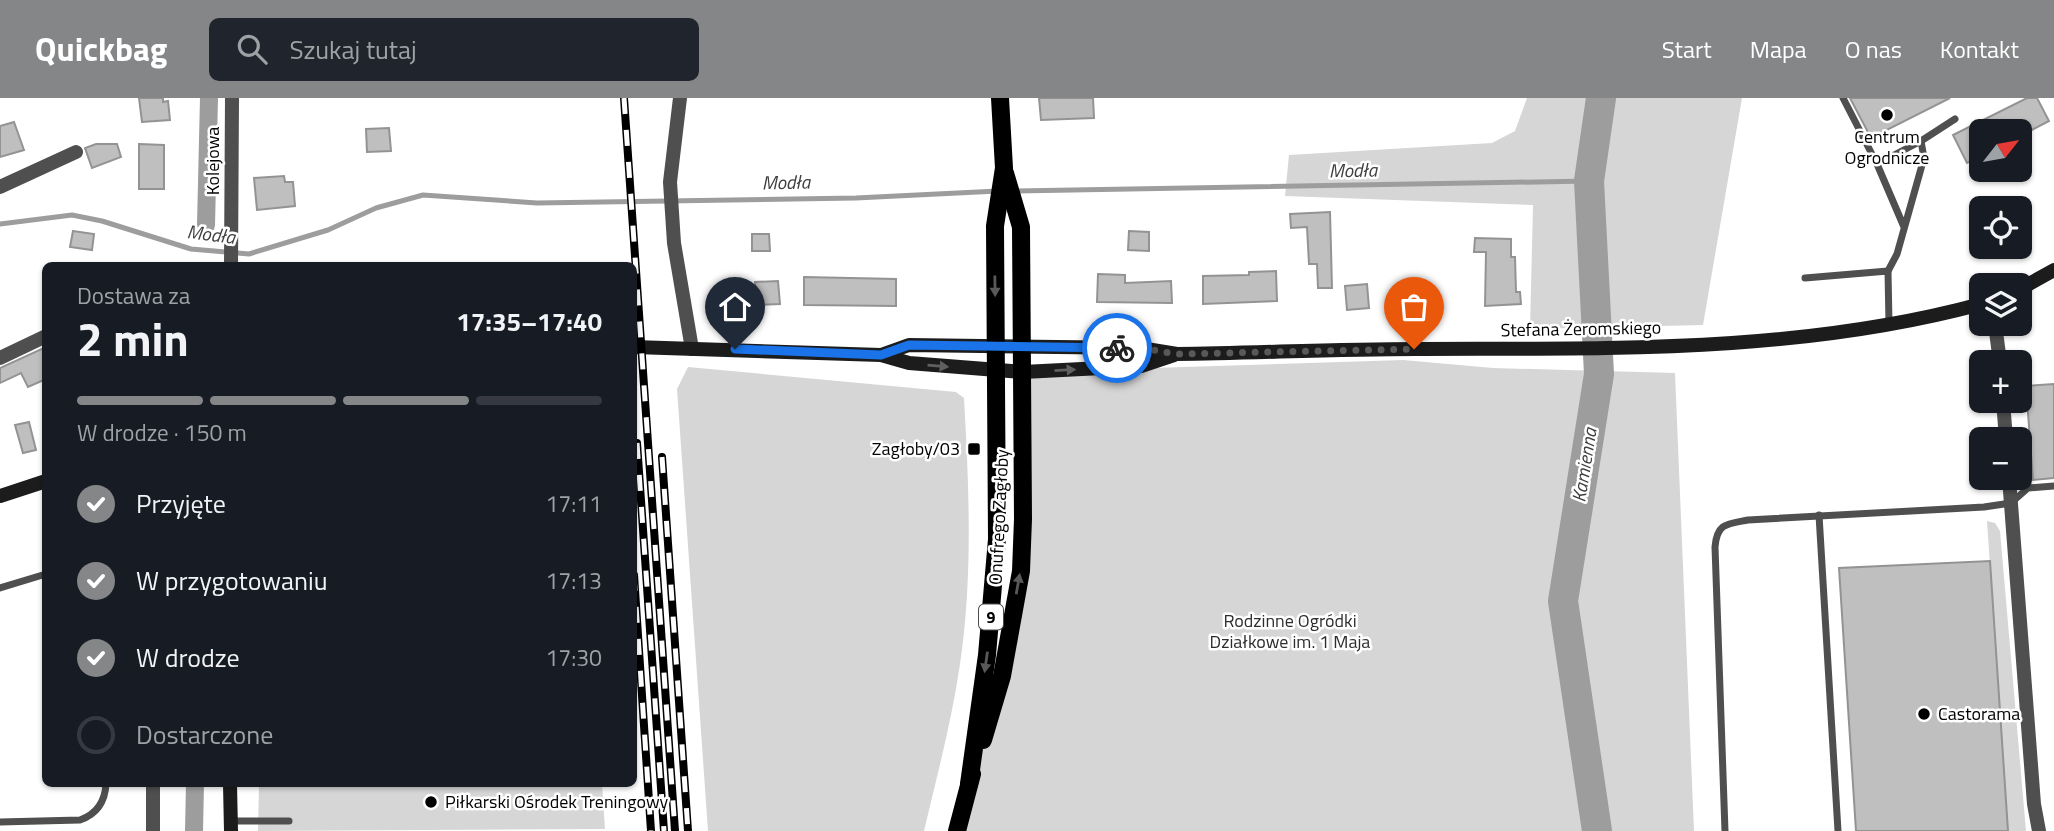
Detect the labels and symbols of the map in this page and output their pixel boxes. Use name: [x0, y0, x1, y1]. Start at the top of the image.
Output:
marker: Centrum Ogrodnicze: [1879, 107, 1895, 123]
north arrow: [1969, 119, 2032, 182]
place label: Centrum Ogrodnicze: [1845, 123, 1929, 171]
street label: Kolejowa: [199, 127, 226, 195]
water label: Modła: [1329, 155, 1379, 184]
water label: Modła: [762, 167, 812, 196]
water label: Modła: [185, 216, 238, 251]
one-way arrow: [989, 276, 1001, 298]
pin: [705, 277, 765, 349]
pin: [1384, 277, 1444, 349]
courier: [1082, 313, 1152, 383]
street label: Stefana Żeromskiego: [1500, 314, 1661, 343]
one-way arrow: [927, 361, 949, 372]
one-way arrow: [1054, 365, 1076, 376]
water label: Kamienna: [1563, 424, 1604, 504]
place label: Zagłoby/03: [872, 435, 960, 462]
marker: Zagłoby/03: [966, 441, 982, 457]
street label: Onufrego Zagłoby: [981, 448, 1016, 586]
one-way arrow: [1013, 573, 1024, 595]
road number: 9: [979, 604, 1003, 630]
park label: Rodzinne Ogródki Działkowe im. 1 Maja: [1210, 607, 1370, 655]
one-way arrow: [981, 651, 992, 673]
place label: Castorama: [1938, 700, 2020, 727]
marker: Castorama: [1916, 706, 1932, 722]
place label: Piłkarski Ośrodek Treningowy: [445, 788, 669, 815]
marker: Piłkarski Ośrodek Treningowy: [423, 794, 439, 810]

